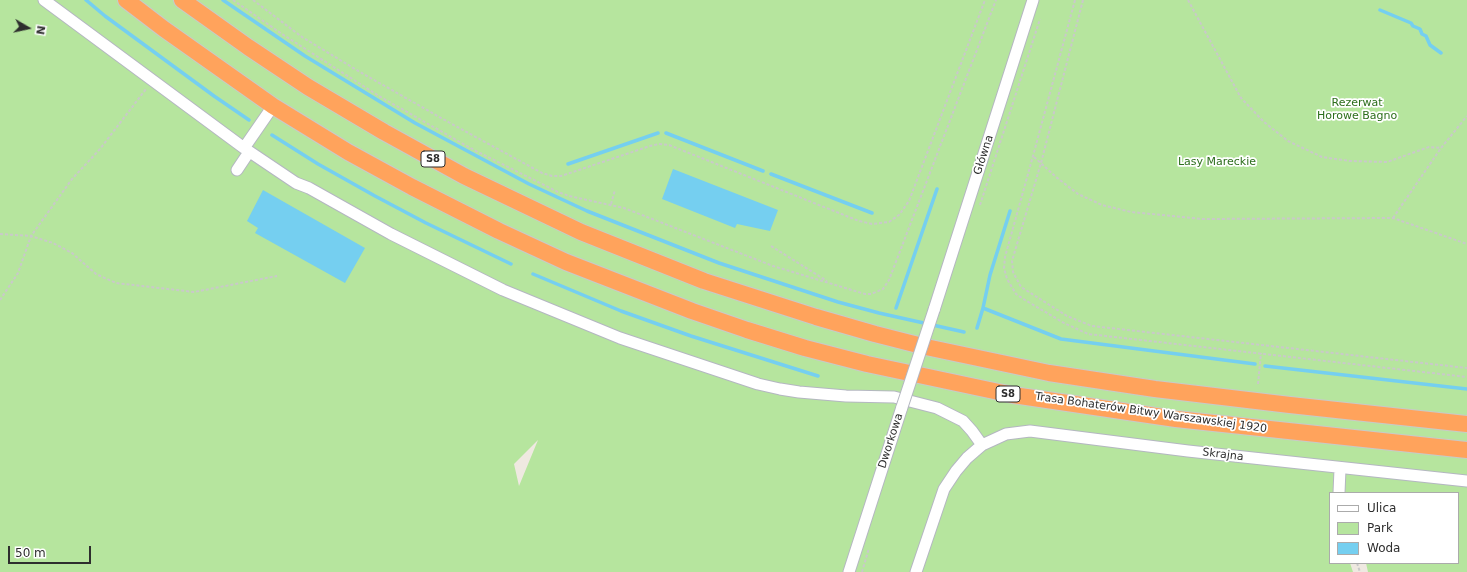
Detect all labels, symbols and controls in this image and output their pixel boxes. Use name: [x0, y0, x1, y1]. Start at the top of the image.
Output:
north arrow: [8, 8, 48, 48]
text: N: [33, 24, 47, 36]
park label: Rezerwat Horowe Bagno: [1317, 96, 1397, 122]
street label: Główna: [971, 133, 997, 177]
road number: S8: [421, 151, 445, 167]
park label: Lasy Mareckie: [1178, 155, 1256, 169]
road number: S8: [996, 386, 1020, 402]
street label: Trasa Bohaterów Bitwy Warszawskiej 1920: [1034, 390, 1268, 436]
street label: Dworkowa: [876, 412, 906, 470]
street label: Skrajna: [1202, 446, 1244, 464]
legend: [1329, 492, 1459, 564]
text: Ulica: [1367, 501, 1396, 515]
text: Park: [1367, 521, 1393, 535]
scale bar: [10, 538, 93, 564]
text: Woda: [1367, 541, 1400, 555]
text: 50 m: [15, 546, 46, 560]

